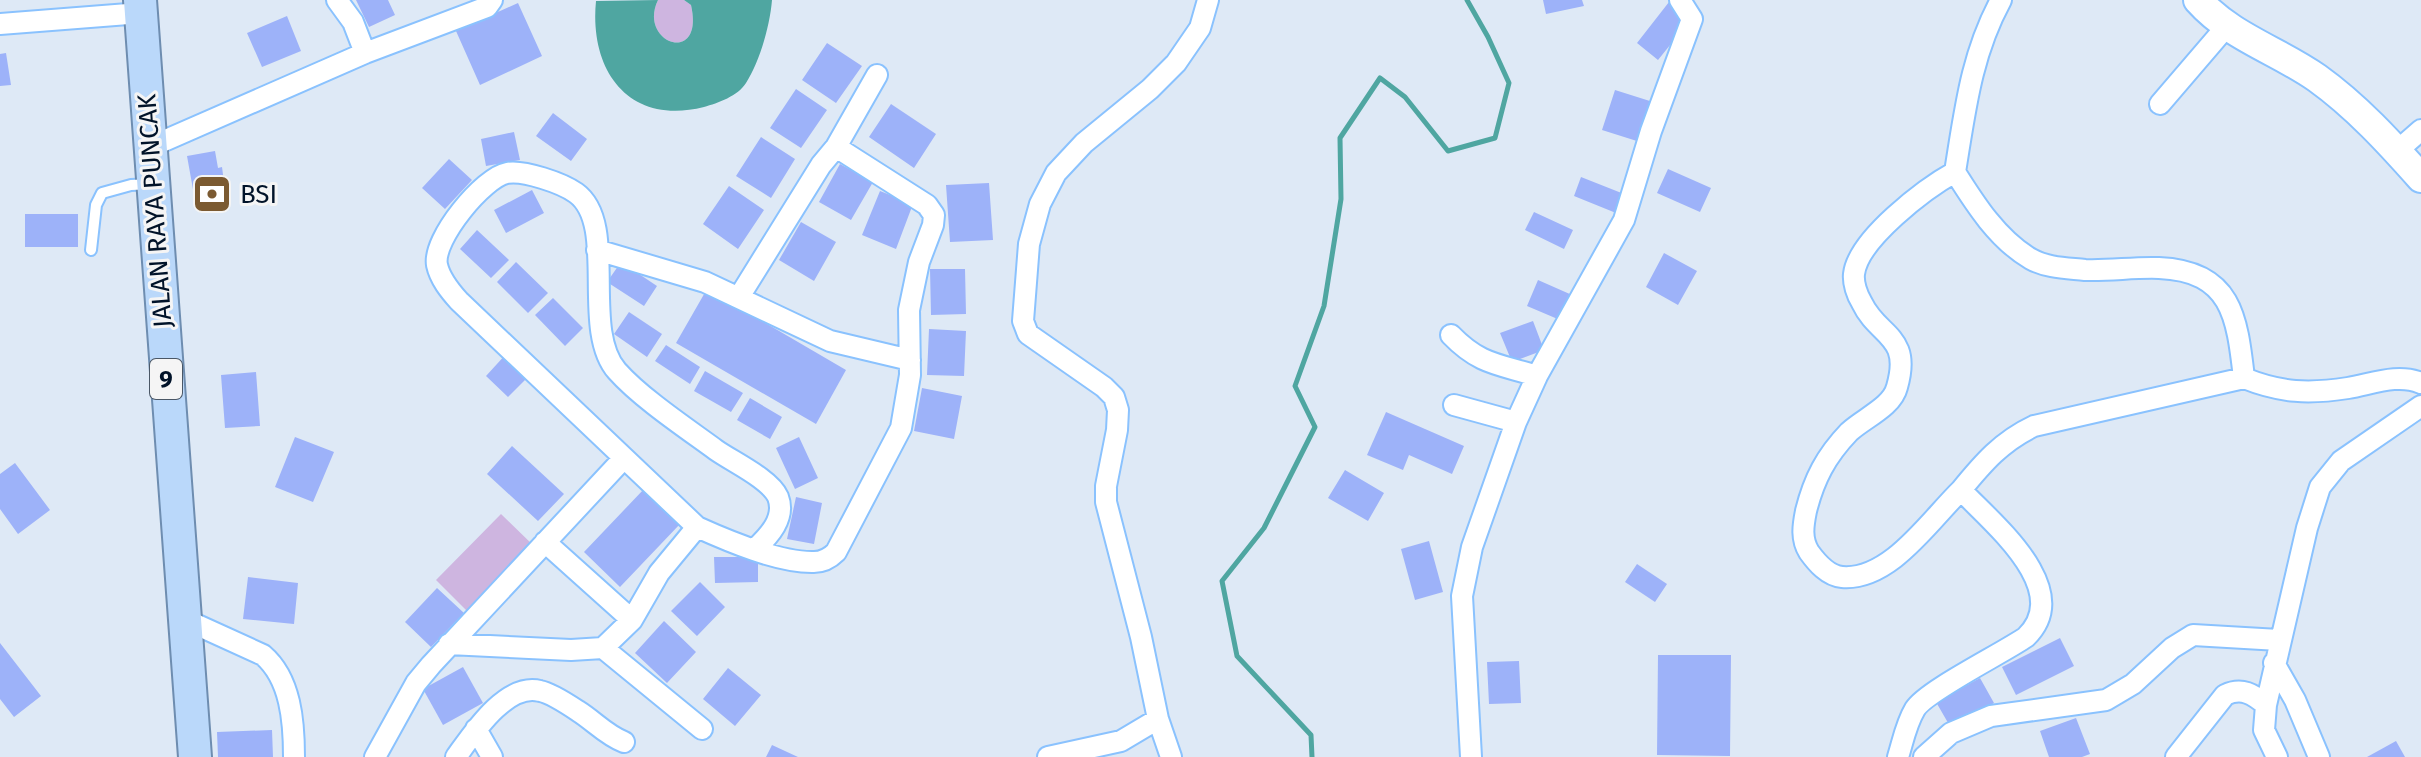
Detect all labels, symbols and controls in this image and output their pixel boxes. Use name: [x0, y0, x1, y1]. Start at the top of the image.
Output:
street label: JALAN RAYA PUNCAK: [131, 92, 179, 329]
bank icon: BSI: [191, 173, 233, 215]
place label: BSI: [240, 179, 277, 210]
road number: 9: [150, 359, 182, 399]

